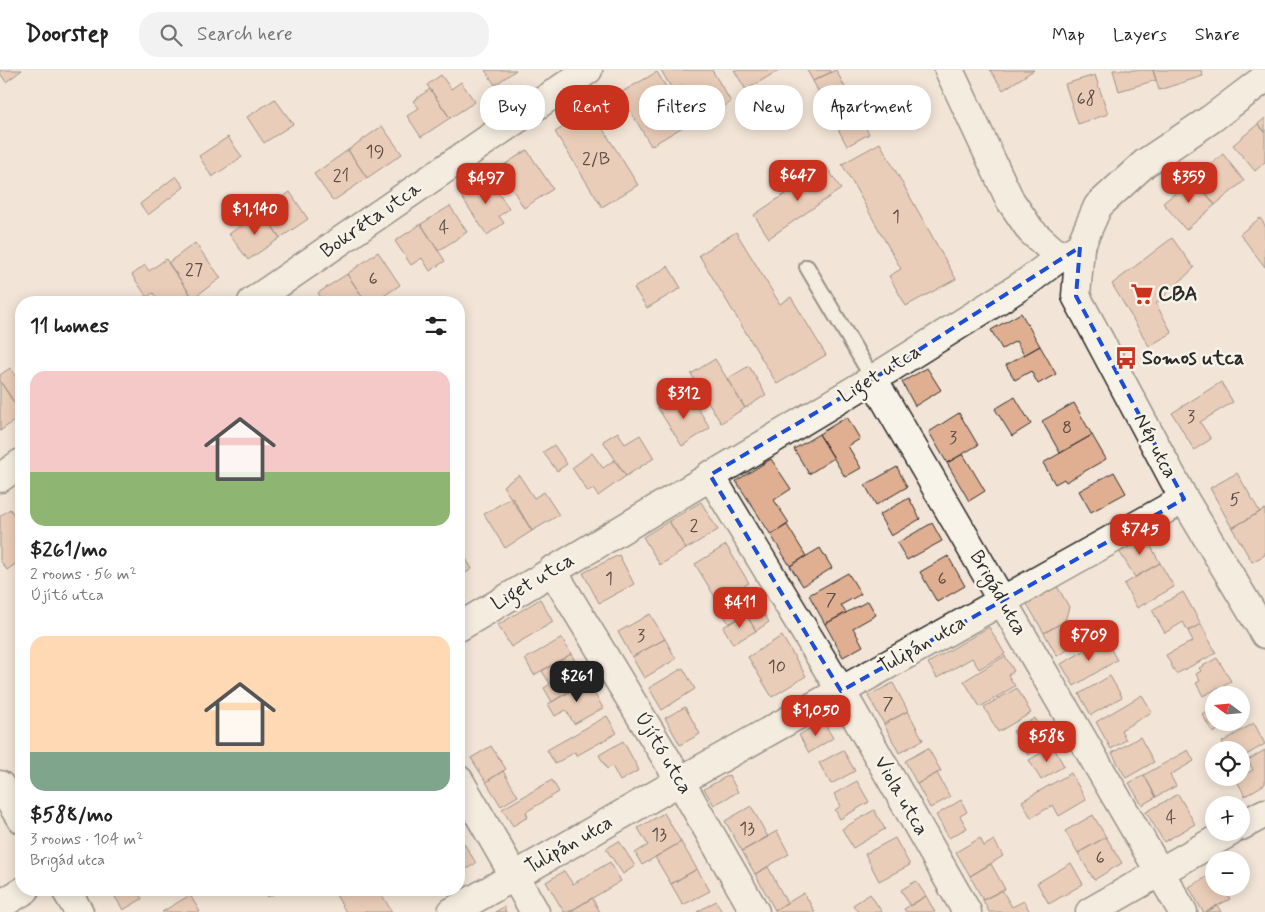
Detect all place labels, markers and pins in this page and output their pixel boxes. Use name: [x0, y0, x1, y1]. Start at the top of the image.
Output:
pin: $647: [768, 160, 828, 202]
pin: $497: [456, 162, 516, 205]
pin: $359: [1159, 162, 1219, 204]
pin: $1,140: [214, 194, 296, 236]
supermarket icon: CBA: [1129, 281, 1155, 307]
place label: CBA: [1158, 281, 1198, 308]
bus stop icon: Somos utca: [1113, 345, 1139, 371]
place label: Somos utca: [1142, 345, 1244, 372]
pin: $312: [654, 378, 714, 420]
pin: $745: [1110, 514, 1170, 556]
pin: $411: [710, 586, 770, 629]
pin: $709: [1059, 620, 1119, 662]
pin: $261: [547, 660, 607, 703]
pin: $1,050: [775, 694, 857, 737]
pin: $588: [1017, 720, 1077, 763]

